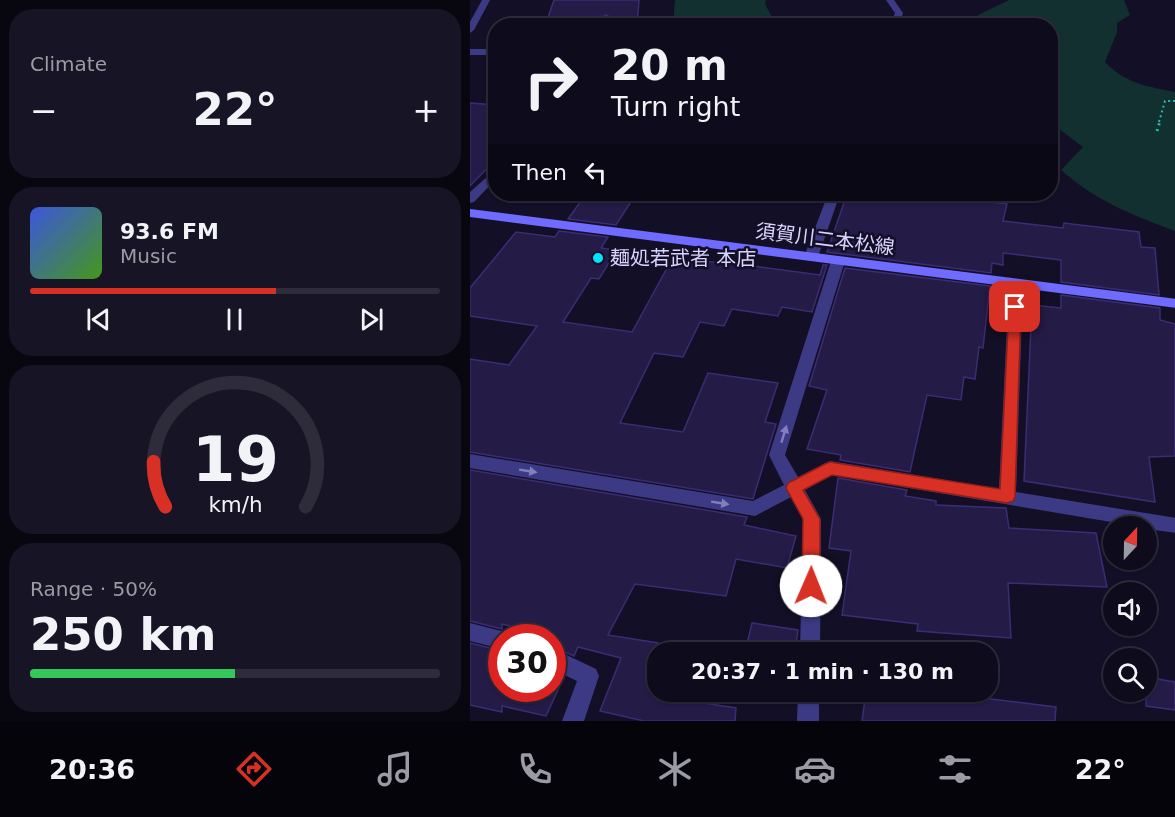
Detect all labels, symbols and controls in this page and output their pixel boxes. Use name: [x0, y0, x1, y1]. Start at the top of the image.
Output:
text: 20 m: [611, 41, 728, 90]
icon: right: [512, 42, 590, 120]
text: Climate: [30, 52, 107, 76]
text: 22°: [192, 83, 278, 136]
text: −: [30, 91, 58, 130]
text: +: [412, 91, 440, 130]
text: Turn right: [611, 91, 740, 122]
icon: left: [579, 156, 612, 189]
text: Then: [512, 160, 567, 185]
text: 93.6 FM: [120, 219, 219, 244]
street label: 須賀川二本松線: [754, 219, 896, 259]
text: Music: [120, 244, 177, 268]
place label: 麺処若武者 本店: [610, 246, 756, 270]
marker: 麺処若武者 本店: [591, 251, 605, 265]
pin: [989, 281, 1040, 332]
icon: arrive: [998, 290, 1031, 323]
icon: previous: [82, 303, 115, 336]
icon: pause: [218, 303, 251, 336]
icon: next: [355, 303, 388, 336]
text: 19: [192, 423, 278, 496]
one-way arrow: [780, 425, 789, 443]
one-way arrow: [518, 466, 537, 475]
text: km/h: [208, 492, 262, 517]
one-way arrow: [711, 498, 730, 507]
north arrow: [1103, 516, 1157, 570]
map controls: [1103, 516, 1157, 702]
position arrow: [779, 554, 843, 618]
text: Range · 50%: [30, 577, 157, 601]
button: sound: [1103, 582, 1157, 636]
text: 250 km: [30, 608, 216, 661]
speed limit sign: 30: [488, 624, 566, 702]
button: search: [1103, 648, 1157, 702]
text: 20:37 · 1 min · 130 m: [691, 659, 954, 684]
icon: directions: [233, 748, 275, 790]
icon: music: [374, 748, 416, 790]
icon: phone: [514, 748, 556, 790]
icon: climate: [654, 748, 696, 790]
icon: car: [794, 748, 836, 790]
icon: filters: [934, 748, 976, 790]
text: 20:36: [49, 754, 135, 785]
text: 22°: [1075, 754, 1126, 785]

